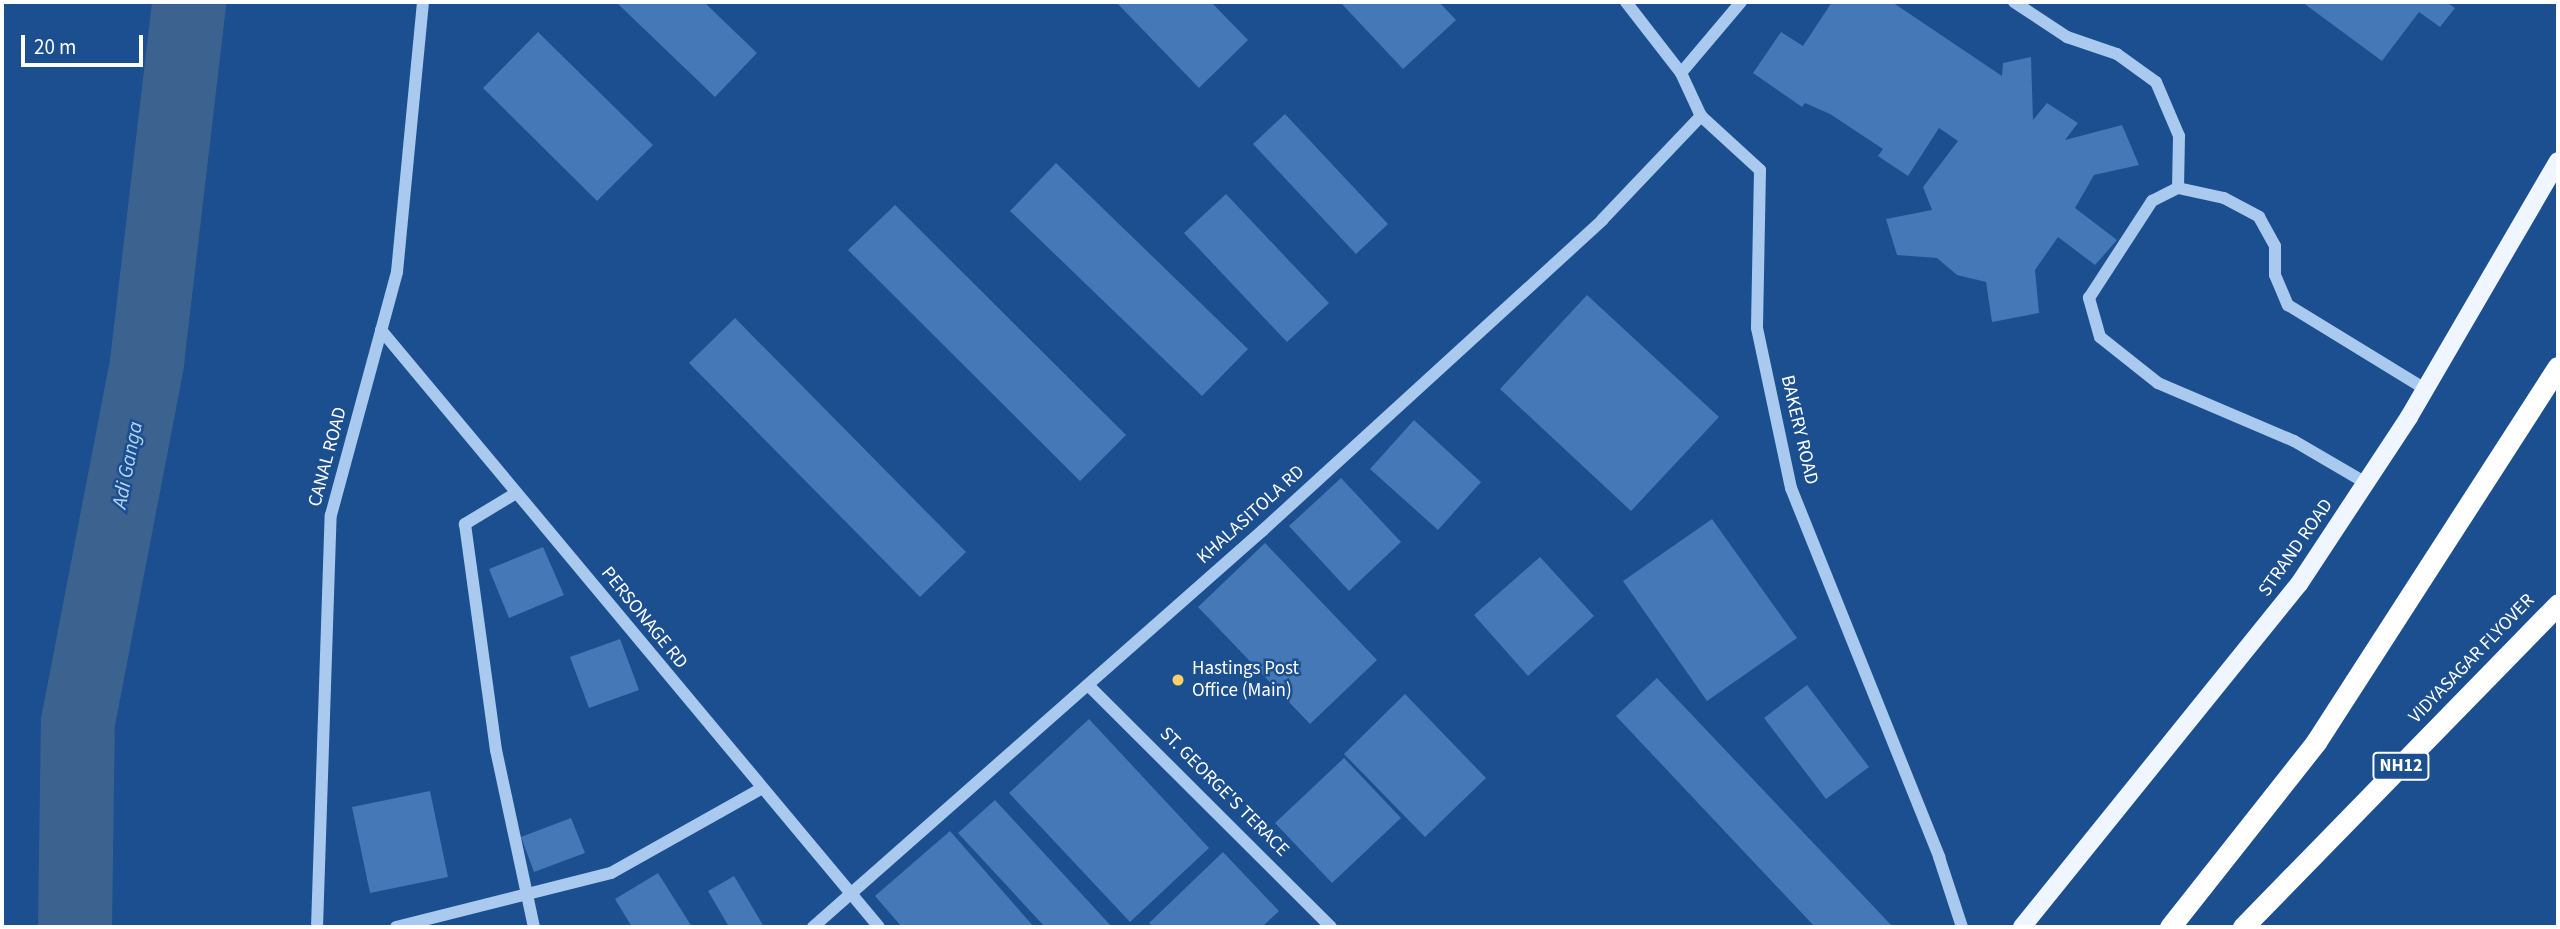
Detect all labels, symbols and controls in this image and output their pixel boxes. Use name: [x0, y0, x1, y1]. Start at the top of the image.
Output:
scale bar: [24, 21, 147, 65]
text: 20 m: [34, 32, 76, 62]
street label: BAKERY ROAD: [1775, 373, 1823, 487]
street label: CANAL ROAD: [304, 405, 352, 509]
water label: Adi Ganga: [106, 419, 148, 511]
street label: KHALASITOLA RD: [1193, 461, 1309, 569]
street label: STRAND ROAD: [2254, 495, 2338, 601]
street label: PERSONAGE RD: [596, 562, 692, 674]
street label: VIDYASAGAR FLYOVER: [2404, 590, 2540, 728]
place label: Hastings Post Office (Main): [1192, 658, 1299, 702]
marker: Hastings Post Office (Main): [1170, 672, 1186, 688]
street label: ST. GEORGE'S TERACE: [1154, 722, 1294, 862]
road number: NH12: [2371, 752, 2431, 780]

